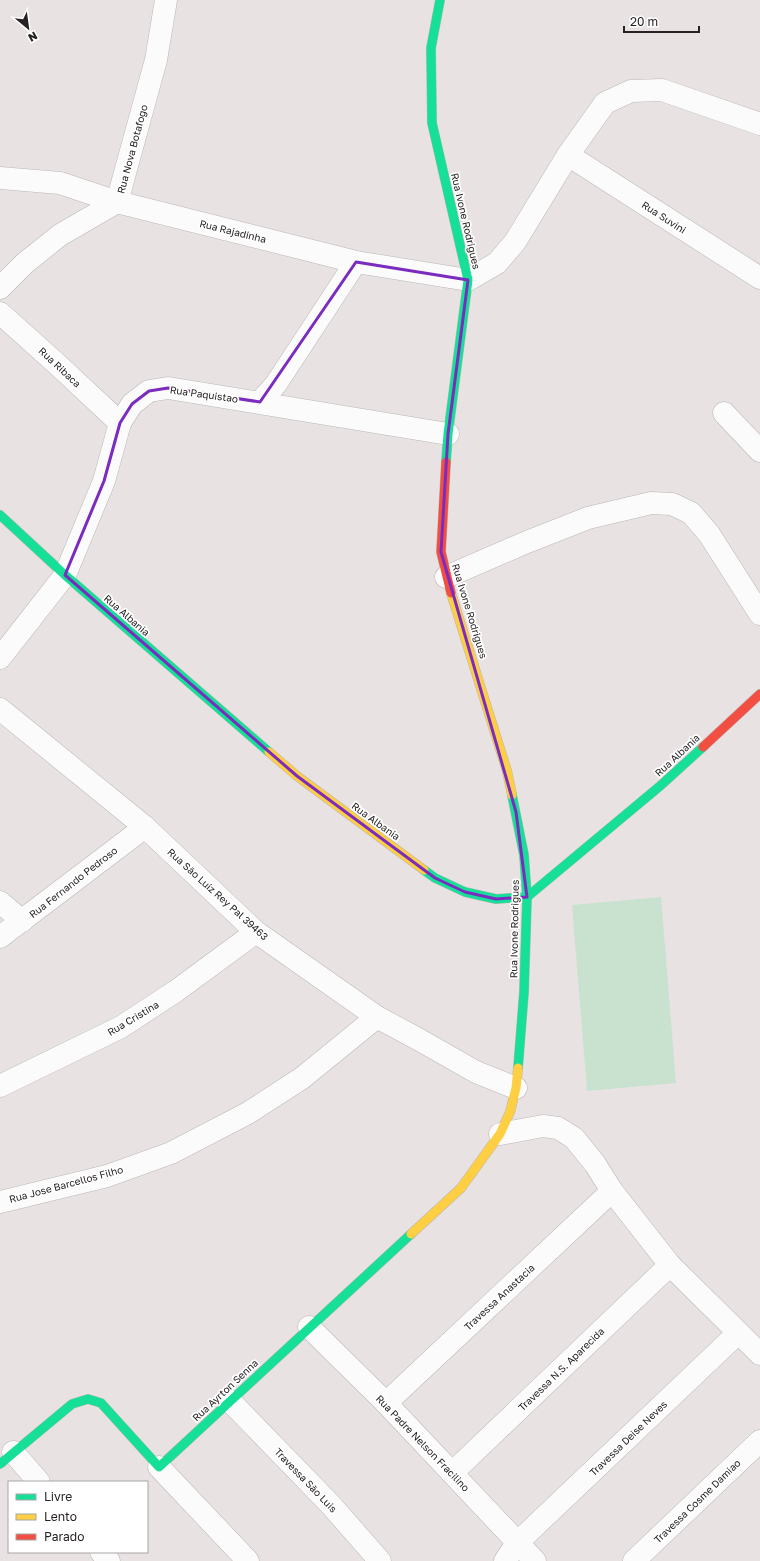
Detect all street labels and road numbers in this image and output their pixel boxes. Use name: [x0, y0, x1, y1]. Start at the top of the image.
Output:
street label: Rua Nova Botafogo: [114, 103, 150, 195]
street label: Rua Ivone Rodrigues: [449, 172, 483, 270]
street label: Rua Suvini: [640, 198, 688, 236]
street label: Rua Rajadinha: [198, 217, 268, 245]
street label: Rua Ribaca: [36, 344, 84, 390]
street label: Rua Paquistao: [169, 383, 239, 405]
street label: Rua Ivone Rodrigues: [450, 562, 490, 660]
street label: Rua Albania: [102, 592, 152, 638]
street label: Rua Albania: [652, 731, 702, 779]
street label: Rua Albania: [350, 799, 402, 843]
street label: Rua Fernando Pedroso: [27, 844, 119, 920]
street label: Rua Sāo Luiz Rey Pal 39463: [165, 846, 271, 942]
street label: Rua Ivone Rodrigues: [507, 880, 521, 978]
street label: Rua Cristina: [105, 998, 161, 1038]
street label: Rua Jose Barcellos Filho: [8, 1163, 124, 1205]
street label: Travessa Anastacia: [461, 1261, 537, 1333]
street label: Travessa N.S. Aparecida: [516, 1325, 606, 1413]
street label: Rua Ayrton Senna: [190, 1356, 260, 1424]
street label: Rua Padre Nelson Fracilino: [374, 1392, 472, 1494]
street label: Travessa Deise Neves: [587, 1398, 669, 1478]
street label: Travessa Sāo Luis: [272, 1445, 340, 1515]
street label: Travessa Cosme Damiao: [651, 1457, 743, 1545]

